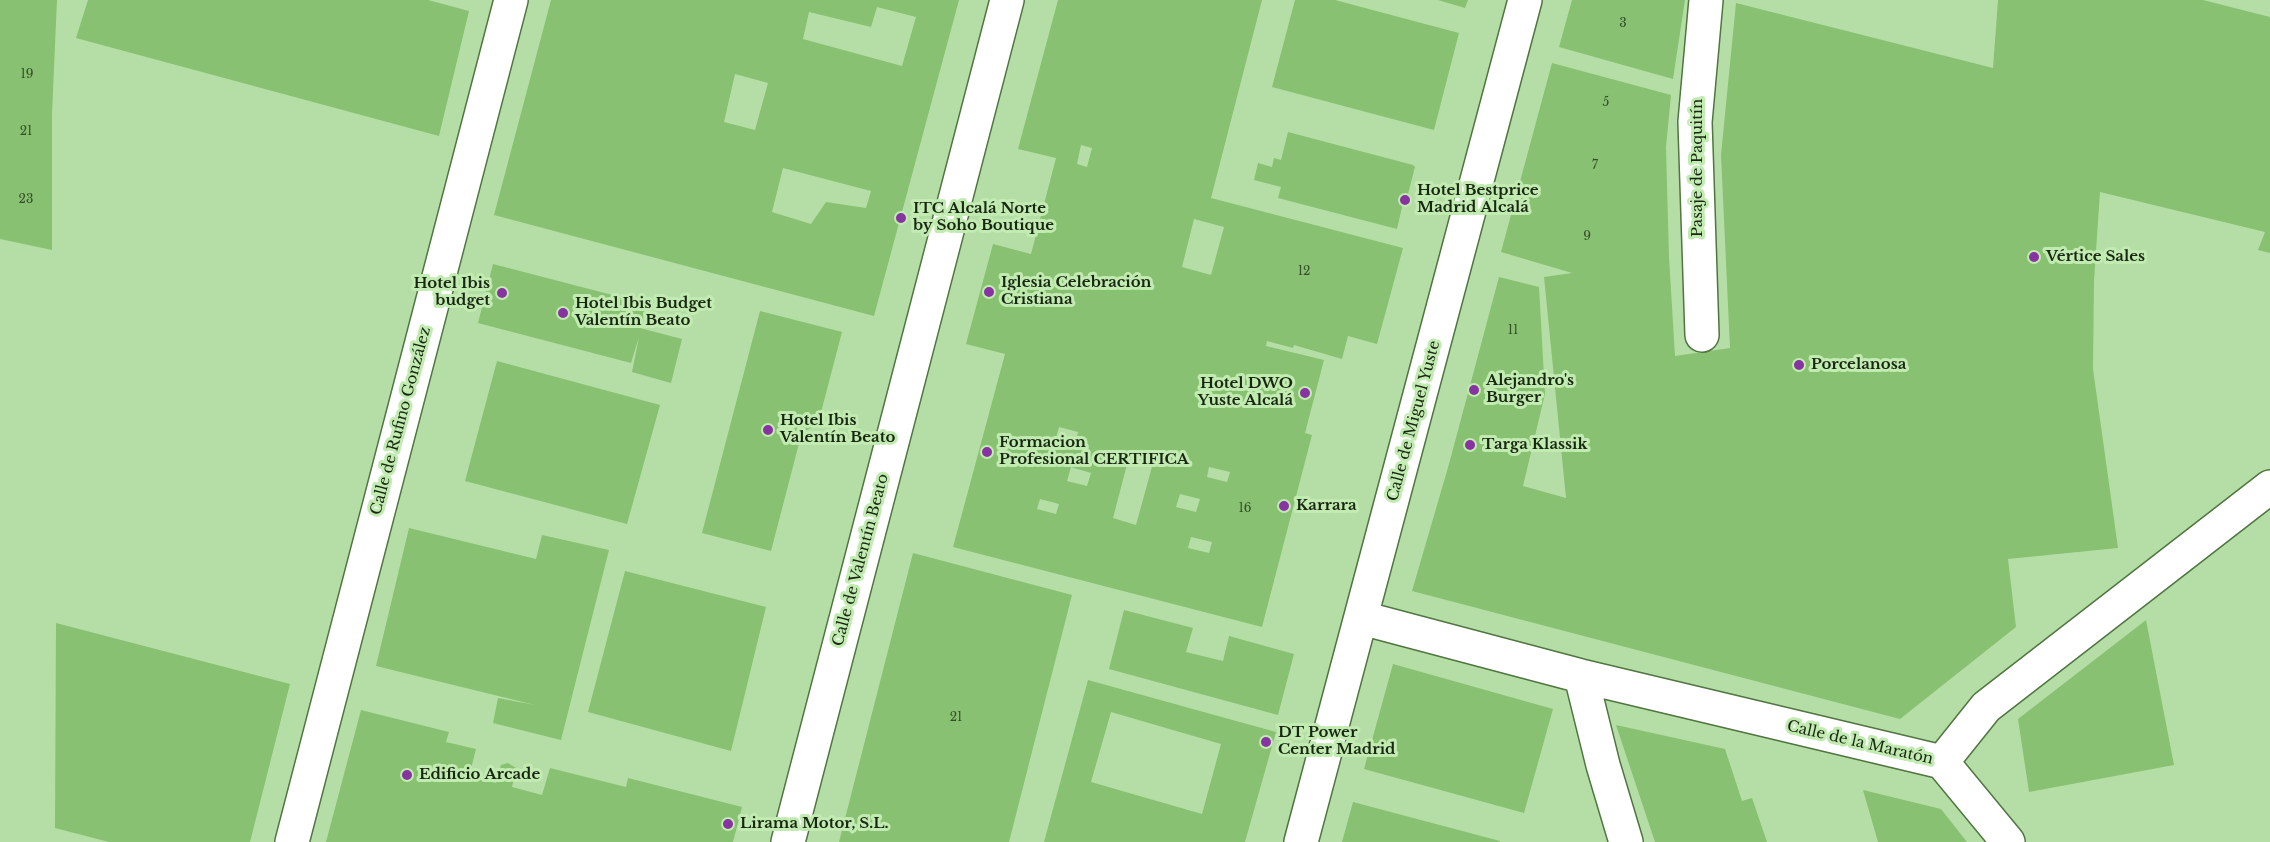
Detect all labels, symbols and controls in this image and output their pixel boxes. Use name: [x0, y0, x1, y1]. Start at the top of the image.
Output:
house number: 3: [1619, 17, 1627, 31]
house number: 19: [20, 68, 34, 82]
house number: 5: [1603, 96, 1609, 110]
street label: Pasaje de Paquitín: [1689, 99, 1707, 237]
house number: 21: [20, 125, 32, 139]
house number: 7: [1592, 159, 1598, 173]
place label: Hotel Bestprice Madrid Alcalá: [1417, 182, 1539, 217]
house number: 23: [19, 193, 33, 207]
marker: Hotel Bestprice Madrid Alcalá: [1398, 193, 1412, 207]
place label: ITC Alcalá Norte by Soho Boutique: [913, 200, 1054, 235]
marker: ITC Alcalá Norte by Soho Boutique: [894, 211, 908, 225]
house number: 9: [1583, 230, 1591, 244]
place label: Vértice Sales: [2046, 248, 2145, 266]
marker: Vértice Sales: [2027, 250, 2041, 264]
house number: 12: [1298, 265, 1310, 279]
place label: Iglesia Celebración Cristiana: [1001, 274, 1152, 309]
place label: Hotel Ibis budget: [414, 275, 490, 310]
marker: Iglesia Celebración Cristiana: [982, 285, 996, 299]
marker: Hotel Ibis budget: [495, 286, 509, 300]
place label: Hotel Ibis Budget Valentín Beato: [575, 295, 712, 330]
marker: Hotel Ibis Budget Valentín Beato: [556, 306, 570, 320]
house number: 11: [1508, 324, 1518, 338]
street label: Calle de Rufino González: [367, 325, 435, 517]
street label: Calle de Miguel Yuste: [1384, 339, 1444, 503]
place label: Porcelanosa: [1811, 356, 1906, 374]
marker: Porcelanosa: [1792, 358, 1806, 372]
place label: Alejandro's Burger: [1486, 372, 1574, 407]
place label: Hotel DWO Yuste Alcalá: [1198, 375, 1293, 410]
marker: Alejandro's Burger: [1467, 383, 1481, 397]
marker: Hotel DWO Yuste Alcalá: [1298, 386, 1312, 400]
place label: Hotel Ibis Valentín Beato: [780, 412, 895, 447]
marker: Hotel Ibis Valentín Beato: [761, 423, 775, 437]
place label: Formacion Profesional CERTIFICA: [999, 434, 1189, 469]
place label: Targa Klassik: [1482, 436, 1587, 454]
marker: Targa Klassik: [1463, 438, 1477, 452]
marker: Formacion Profesional CERTIFICA: [980, 445, 994, 459]
street label: Calle de Valentín Beato: [829, 472, 893, 648]
place label: Karrara: [1296, 497, 1357, 515]
marker: Karrara: [1277, 499, 1291, 513]
house number: 16: [1238, 502, 1252, 516]
house number: 21: [950, 711, 962, 725]
street label: Calle de la Maratón: [1785, 717, 1935, 769]
place label: DT Power Center Madrid: [1278, 724, 1395, 759]
marker: DT Power Center Madrid: [1259, 735, 1273, 749]
place label: Edificio Arcade: [419, 766, 540, 784]
marker: Edificio Arcade: [400, 768, 414, 782]
place label: Lirama Motor, S.L.: [740, 815, 888, 833]
marker: Lirama Motor, S.L.: [721, 817, 735, 831]

